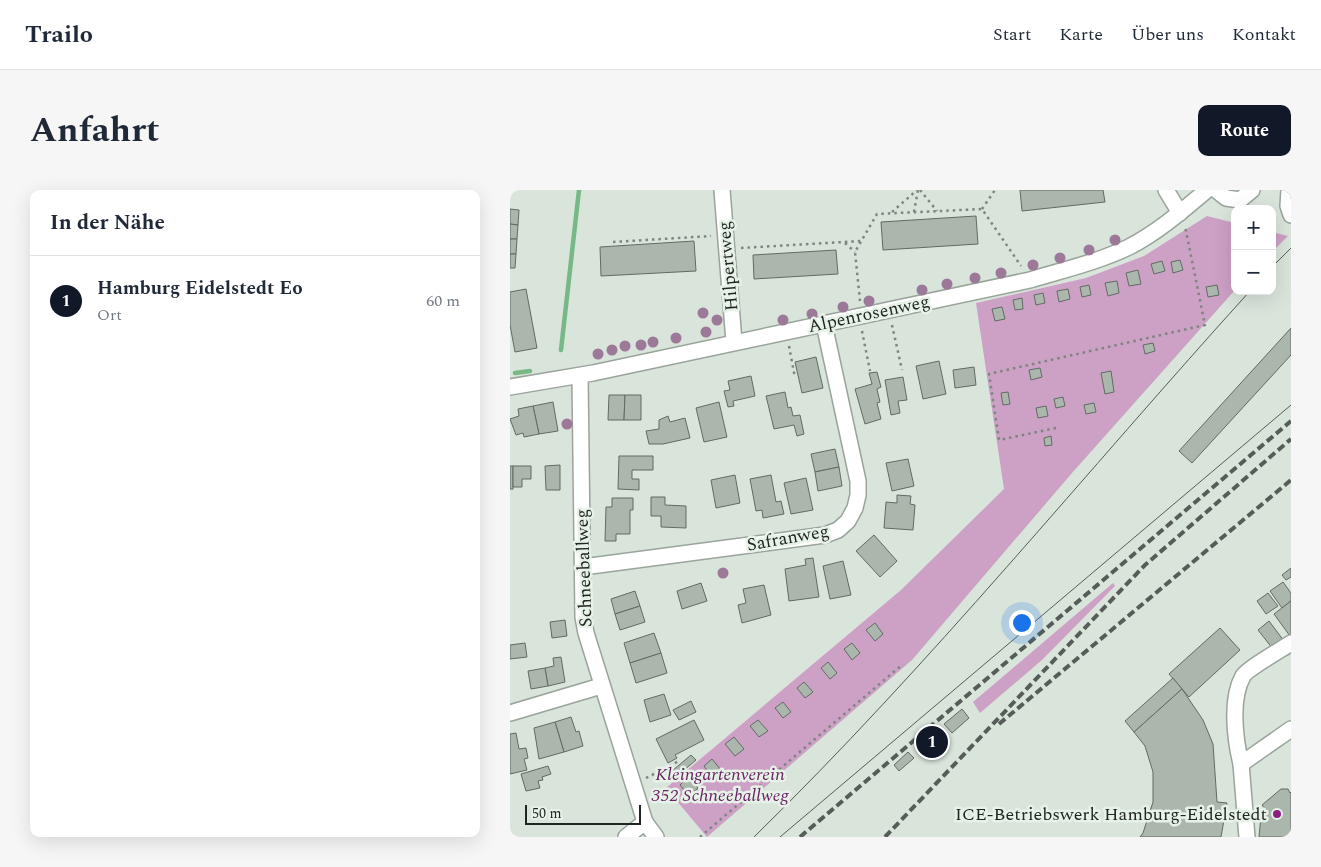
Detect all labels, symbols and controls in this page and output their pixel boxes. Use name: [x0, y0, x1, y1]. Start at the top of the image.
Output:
text: Trailo: [25, 17, 93, 53]
text: Start: [993, 21, 1031, 48]
text: Karte: [1059, 21, 1103, 48]
text: Über uns: [1131, 21, 1204, 48]
text: Kontakt: [1232, 21, 1296, 48]
text: Anfahrt: [30, 104, 160, 157]
button: Route: [1198, 105, 1291, 156]
map controls: [1231, 205, 1276, 295]
button: +: [1231, 205, 1276, 250]
text: In der Nähe: [50, 207, 165, 239]
street label: Hilpertweg: [711, 220, 745, 312]
button: −: [1231, 250, 1276, 295]
text: Hamburg Eidelstedt Eo: [97, 274, 303, 303]
street label: Alpenrosenweg: [806, 288, 932, 340]
text: 1: [62, 289, 70, 313]
text: 60 m: [426, 289, 460, 313]
text: Ort: [97, 303, 122, 327]
street label: Schneeballweg: [568, 508, 600, 628]
street label: Safranweg: [745, 517, 831, 559]
your location: [1009, 610, 1035, 636]
pin: 1: [916, 723, 948, 761]
park label: Kleingartenverein 352 Schneeballweg: [652, 761, 789, 809]
place label: ICE-Betriebswerk Hamburg-Eidelstedt: [955, 801, 1267, 828]
scale bar: [525, 802, 641, 825]
text: 50 m: [532, 803, 562, 824]
marker: ICE-Betriebswerk Hamburg-Eidelstedt: [1271, 808, 1283, 820]

